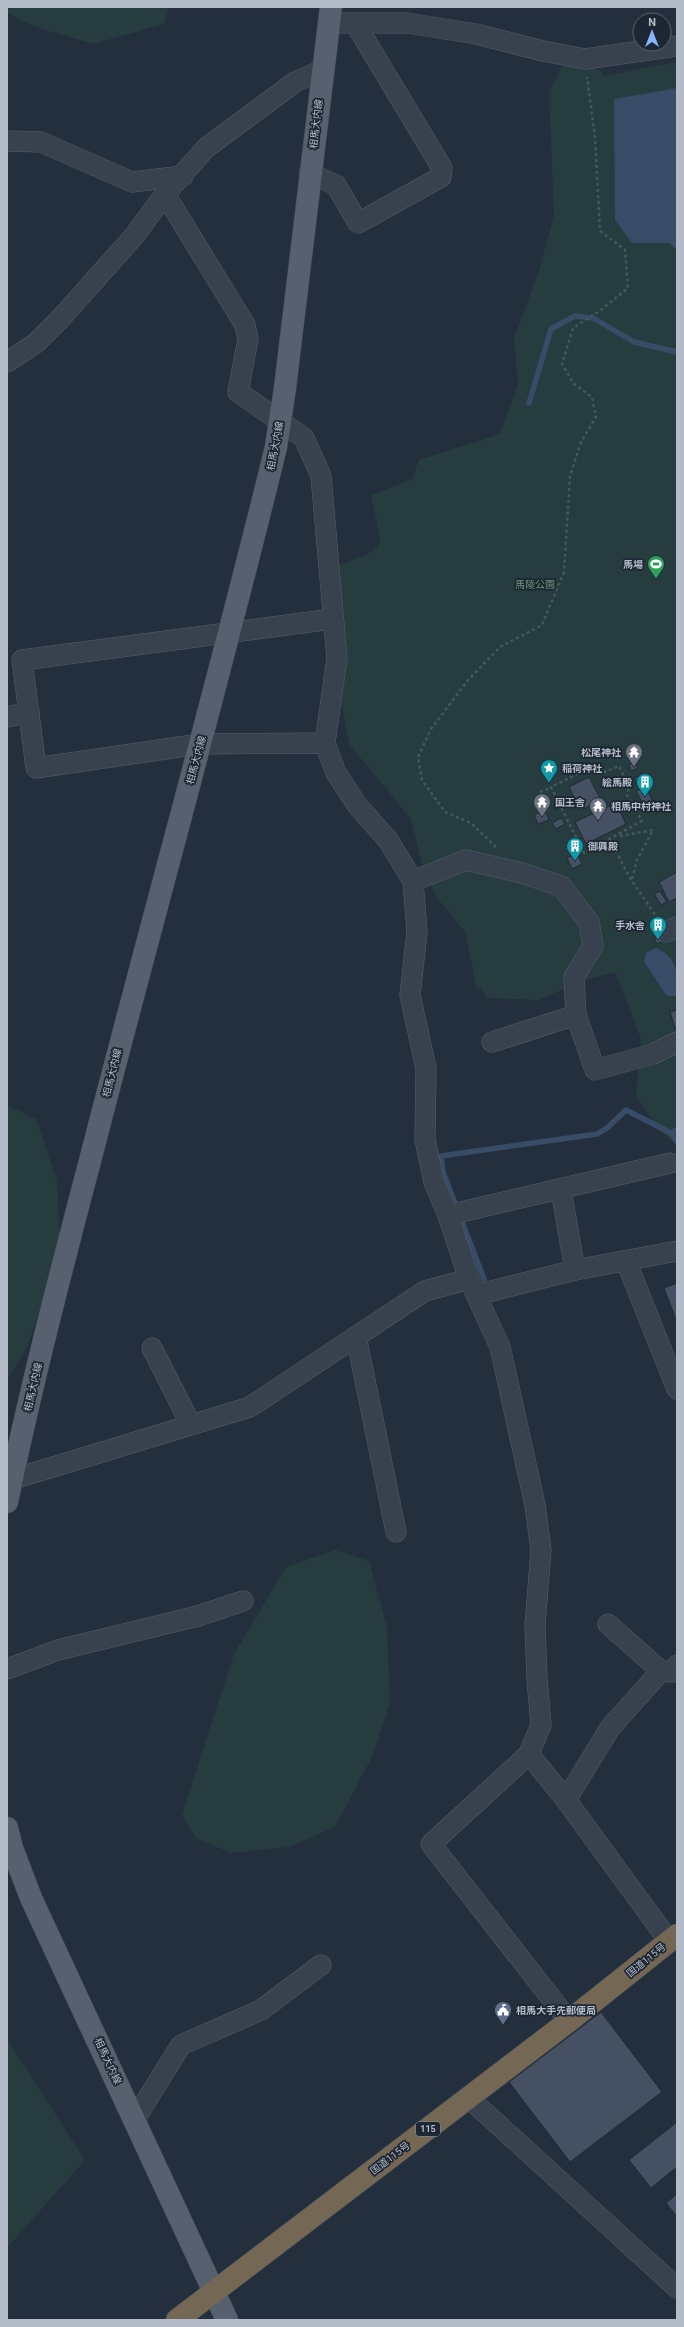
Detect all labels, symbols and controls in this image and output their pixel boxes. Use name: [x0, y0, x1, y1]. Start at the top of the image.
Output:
north arrow: [632, 12, 672, 52]
text: N: [648, 16, 656, 29]
street label: 相馬大内線: [307, 99, 325, 149]
street label: 相馬大内線: [265, 420, 285, 472]
sports icon: 馬場: [646, 554, 666, 579]
place label: 馬場: [623, 559, 643, 570]
park label: 馬陵公園: [515, 579, 555, 590]
street label: 相馬大内線: [184, 734, 208, 786]
temple icon: 松尾神社: [624, 742, 644, 767]
place label: 松尾神社: [581, 747, 622, 758]
place icon: 稲荷神社: [539, 758, 559, 783]
place label: 稲荷神社: [562, 763, 603, 774]
building icon: 絵馬殿: [635, 772, 655, 797]
place label: 絵馬殿: [602, 777, 632, 788]
temple icon: 国王舎: [532, 792, 552, 817]
temple icon: 相馬中村神社: [588, 796, 608, 821]
place label: 国王舎: [555, 797, 585, 808]
place label: 相馬中村神社: [611, 801, 672, 812]
building icon: 御興殿: [565, 836, 585, 861]
place label: 御興殿: [587, 841, 618, 852]
building icon: 手水舎: [648, 915, 668, 940]
place label: 手水舎: [615, 920, 645, 931]
street label: 相馬大内線: [101, 1047, 123, 1099]
street label: 相馬大内線: [22, 1361, 44, 1413]
street label: 国道115号: [624, 1941, 668, 1979]
public building icon: 相馬大手先郵便局: [493, 2000, 513, 2025]
place label: 相馬大手先郵便局: [516, 2005, 596, 2016]
street label: 相馬大内線: [92, 2036, 124, 2086]
road number: 115: [416, 2122, 440, 2136]
street label: 国道115号: [368, 2140, 412, 2176]

